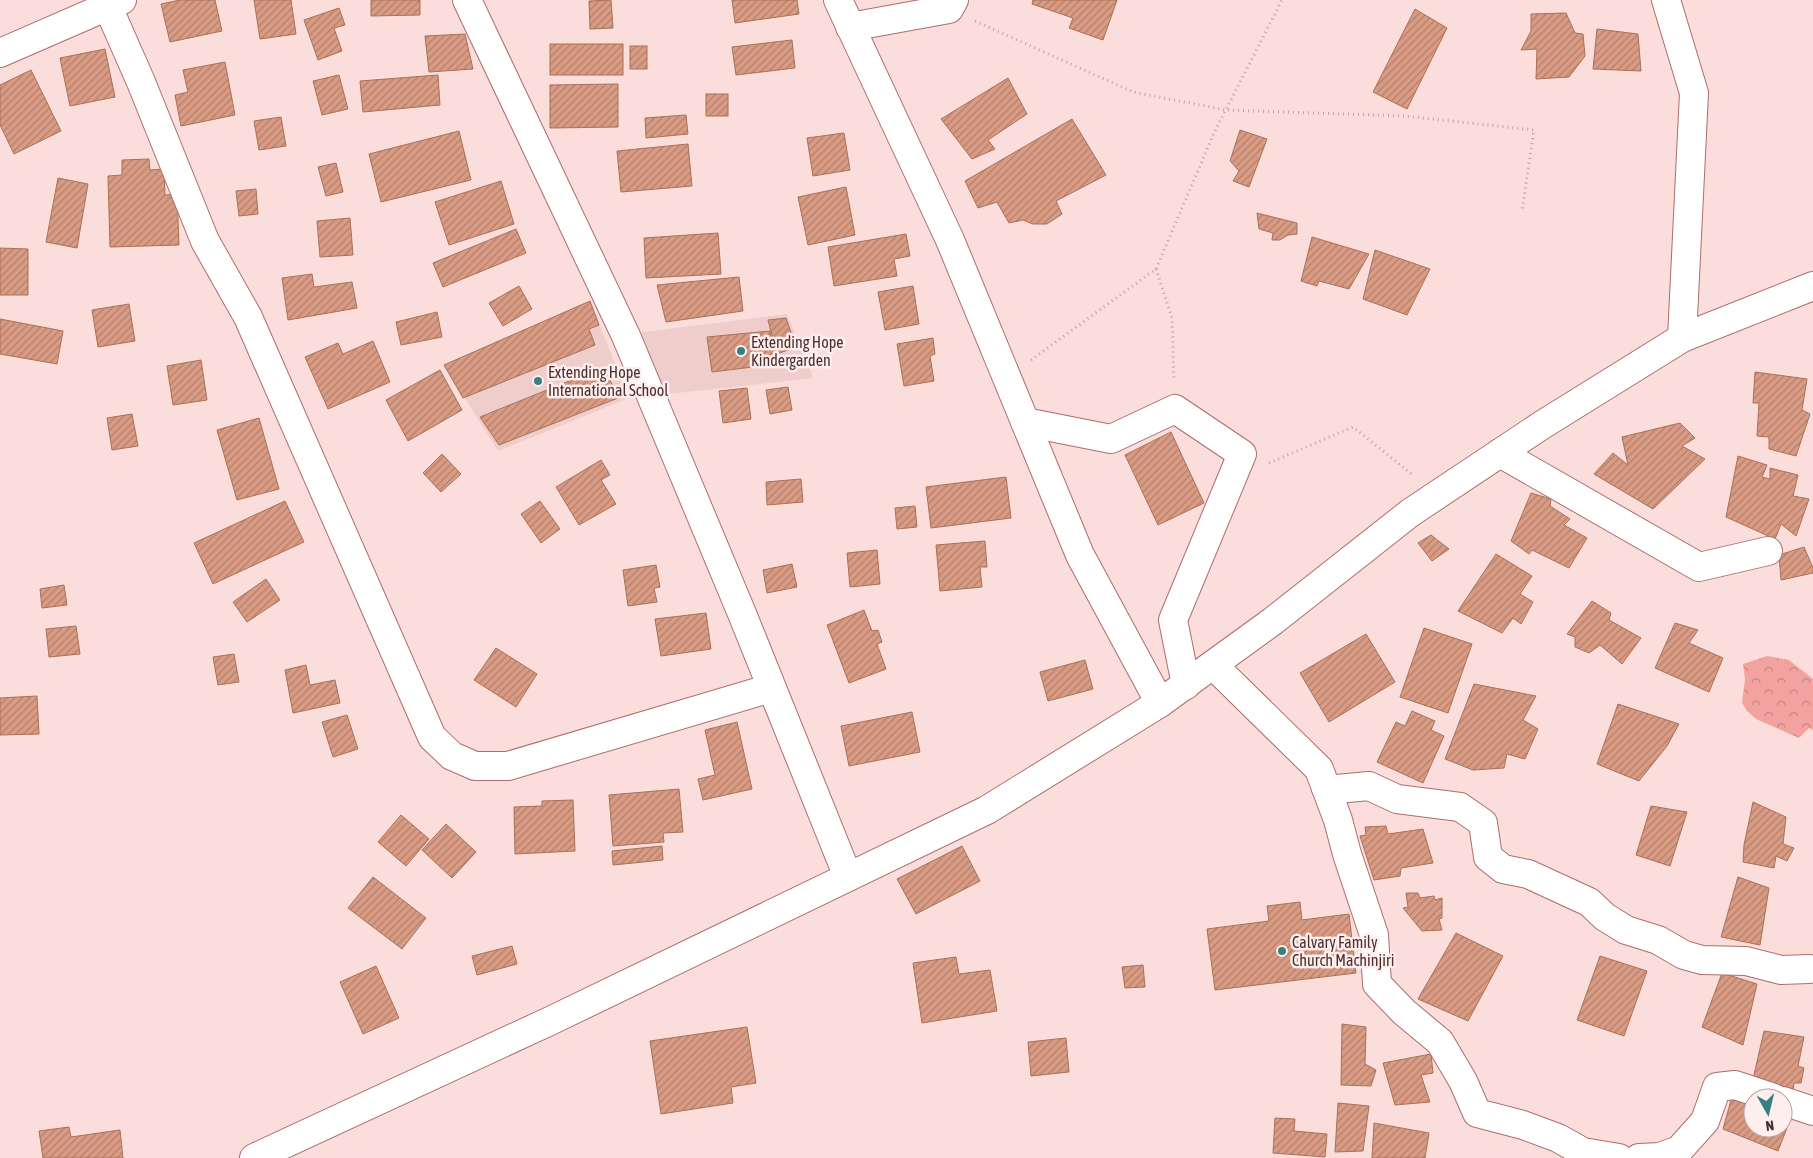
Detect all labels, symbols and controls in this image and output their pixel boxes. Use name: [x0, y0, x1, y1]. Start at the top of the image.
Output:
place label: Extending Hope Kindergarden: [751, 333, 844, 370]
marker: Extending Hope Kindergarden: [735, 345, 747, 357]
place label: Extending Hope International School: [548, 363, 669, 399]
marker: Extending Hope International School: [532, 375, 544, 387]
place label: Calvary Family Church Machinjiri: [1292, 933, 1394, 970]
marker: Calvary Family Church Machinjiri: [1276, 945, 1288, 957]
north arrow: [1743, 1088, 1793, 1138]
text: N: [1765, 1117, 1775, 1134]

